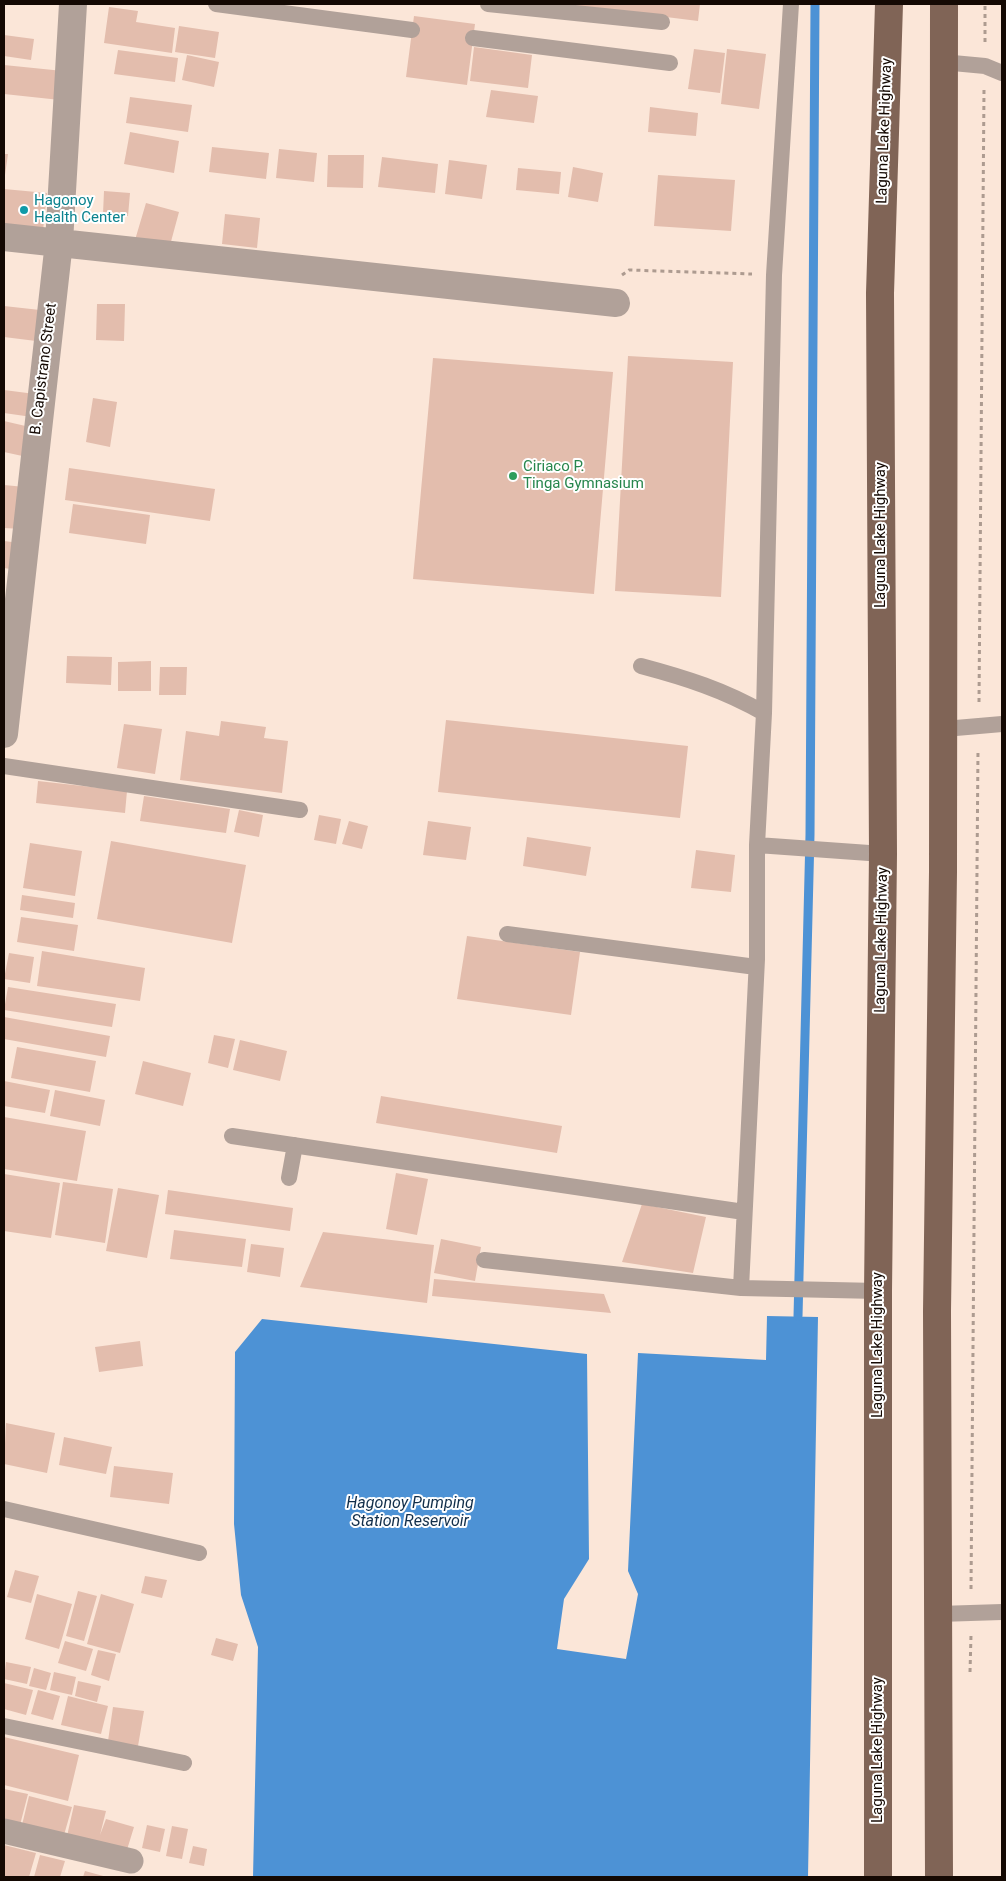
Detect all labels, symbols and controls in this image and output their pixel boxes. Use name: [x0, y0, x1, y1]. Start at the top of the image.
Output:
street label: Laguna Lake Highway: [873, 58, 897, 204]
place label: Hagonoy Health Center: [34, 192, 125, 227]
marker: Hagonoy Health Center: [18, 204, 30, 216]
street label: B. Capistrano Street: [27, 302, 61, 436]
place label: Ciriaco P. Tinga Gymnasium: [523, 458, 644, 493]
street label: Laguna Lake Highway: [872, 462, 890, 608]
marker: Ciriaco P. Tinga Gymnasium: [507, 470, 519, 482]
street label: Laguna Lake Highway: [872, 867, 892, 1013]
street label: Laguna Lake Highway: [869, 1272, 887, 1418]
water label: Hagonoy Pumping Station Reservoir: [346, 1494, 474, 1532]
street label: Laguna Lake Highway: [869, 1677, 887, 1823]

